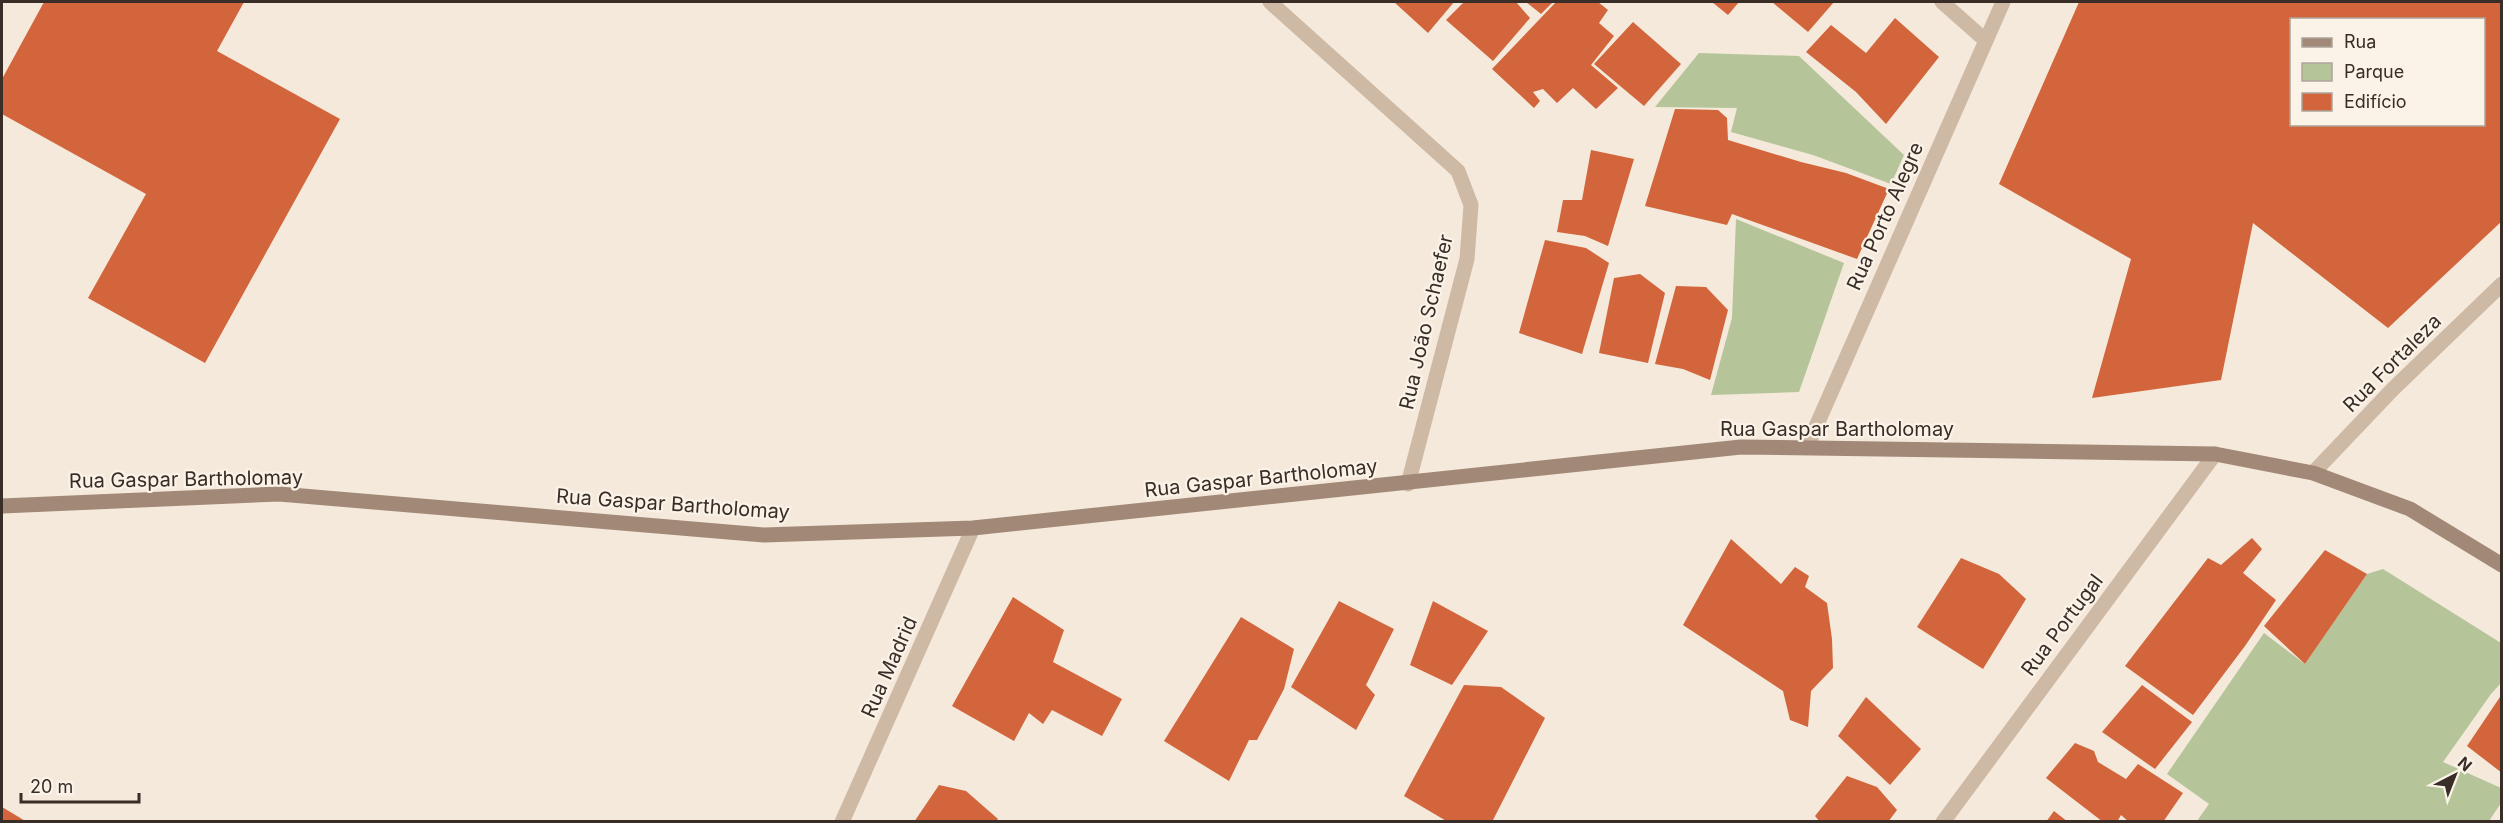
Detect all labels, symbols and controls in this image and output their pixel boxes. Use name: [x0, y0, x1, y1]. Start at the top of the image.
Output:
legend: [2290, 18, 2485, 126]
text: Rua: [2344, 31, 2376, 52]
text: Parque: [2344, 61, 2404, 82]
text: Edifício: [2344, 91, 2407, 112]
street label: Rua Porto Alegre: [1842, 138, 1928, 294]
street label: Rua João Schaefer: [1394, 232, 1458, 412]
street label: Rua Fortaleza: [2338, 309, 2446, 417]
street label: Rua Gaspar Bartholomay: [1720, 417, 1954, 441]
street label: Rua Gaspar Bartholomay: [1143, 454, 1379, 502]
street label: Rua Gaspar Bartholomay: [69, 465, 303, 493]
street label: Rua Gaspar Bartholomay: [555, 484, 791, 524]
street label: Rua Portugal: [2016, 570, 2108, 680]
street label: Rua Madrid: [856, 613, 922, 721]
north arrow: [2425, 745, 2485, 805]
text: N: [2454, 752, 2476, 775]
scale bar: [21, 766, 140, 804]
text: 20 m: [30, 776, 73, 797]

